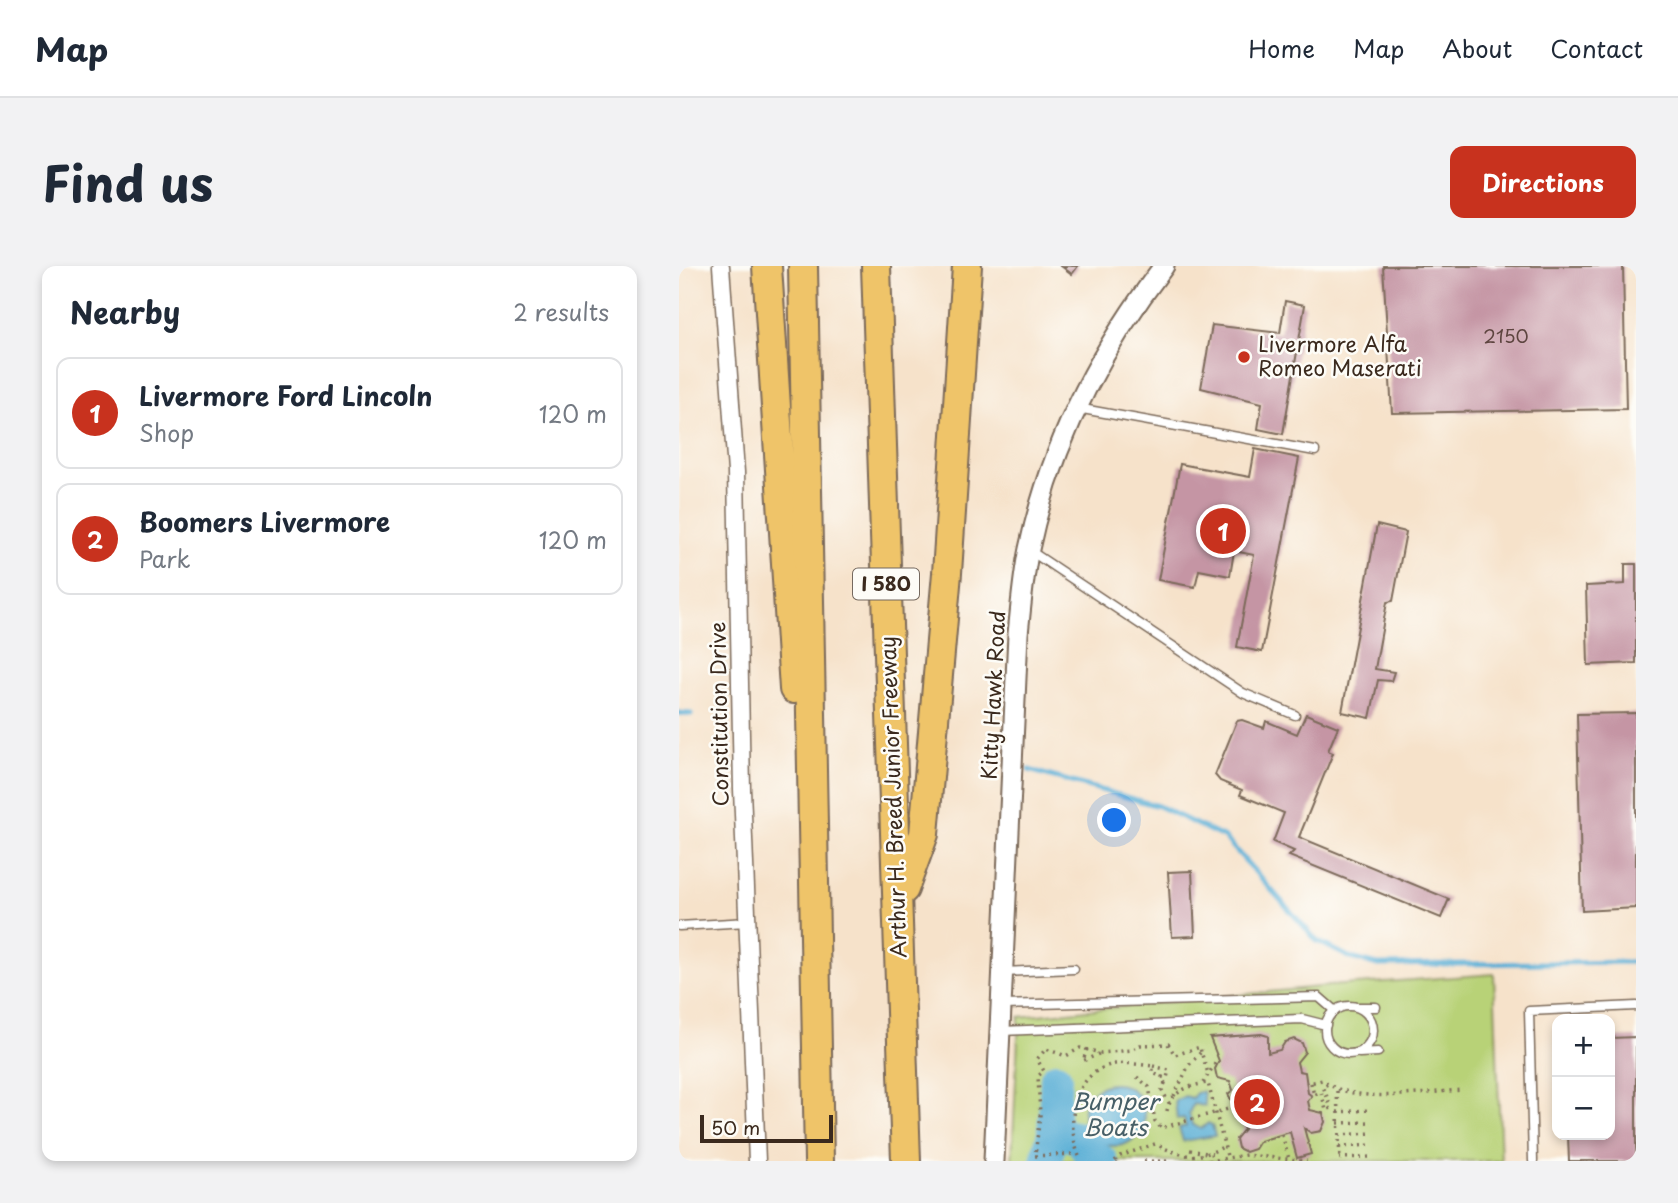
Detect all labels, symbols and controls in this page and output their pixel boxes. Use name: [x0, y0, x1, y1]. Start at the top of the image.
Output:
text: Map: [35, 23, 108, 73]
text: Home: [1248, 30, 1315, 66]
text: Map: [1353, 30, 1404, 66]
text: About: [1442, 30, 1512, 66]
text: Contact: [1550, 30, 1643, 66]
text: Find us: [42, 145, 213, 219]
button: Directions: [1450, 146, 1636, 218]
text: Nearby: [70, 289, 180, 334]
text: 2 results: [513, 294, 609, 329]
house number: 2150: [1483, 322, 1529, 349]
place label: Livermore Alfa Romeo Maserati: [1258, 327, 1422, 383]
marker: Livermore Alfa Romeo Maserati: [1236, 349, 1252, 365]
text: Livermore Ford Lincoln: [139, 376, 432, 415]
text: 1: [90, 396, 101, 431]
text: 120 m: [539, 396, 607, 431]
text: Shop: [139, 415, 194, 450]
text: Boomers Livermore: [139, 502, 390, 541]
pin: 1: [1200, 505, 1246, 557]
text: 2: [87, 522, 103, 557]
text: 120 m: [539, 522, 607, 557]
text: Park: [139, 541, 190, 576]
road number: I 580: [853, 568, 919, 600]
street label: Kitty Hawk Road: [972, 610, 1012, 780]
street label: Constitution Drive: [700, 621, 736, 807]
street label: Arthur H. Breed Junior Freeway: [870, 636, 914, 959]
your location: [1097, 803, 1131, 837]
map controls: [1552, 1014, 1615, 1140]
button: +: [1552, 1014, 1615, 1077]
pin: 2: [1234, 1076, 1280, 1128]
button: −: [1552, 1077, 1615, 1140]
water label: Bumper Boats: [1071, 1083, 1162, 1144]
scale bar: [700, 1112, 833, 1144]
text: 50 m: [711, 1113, 760, 1141]

